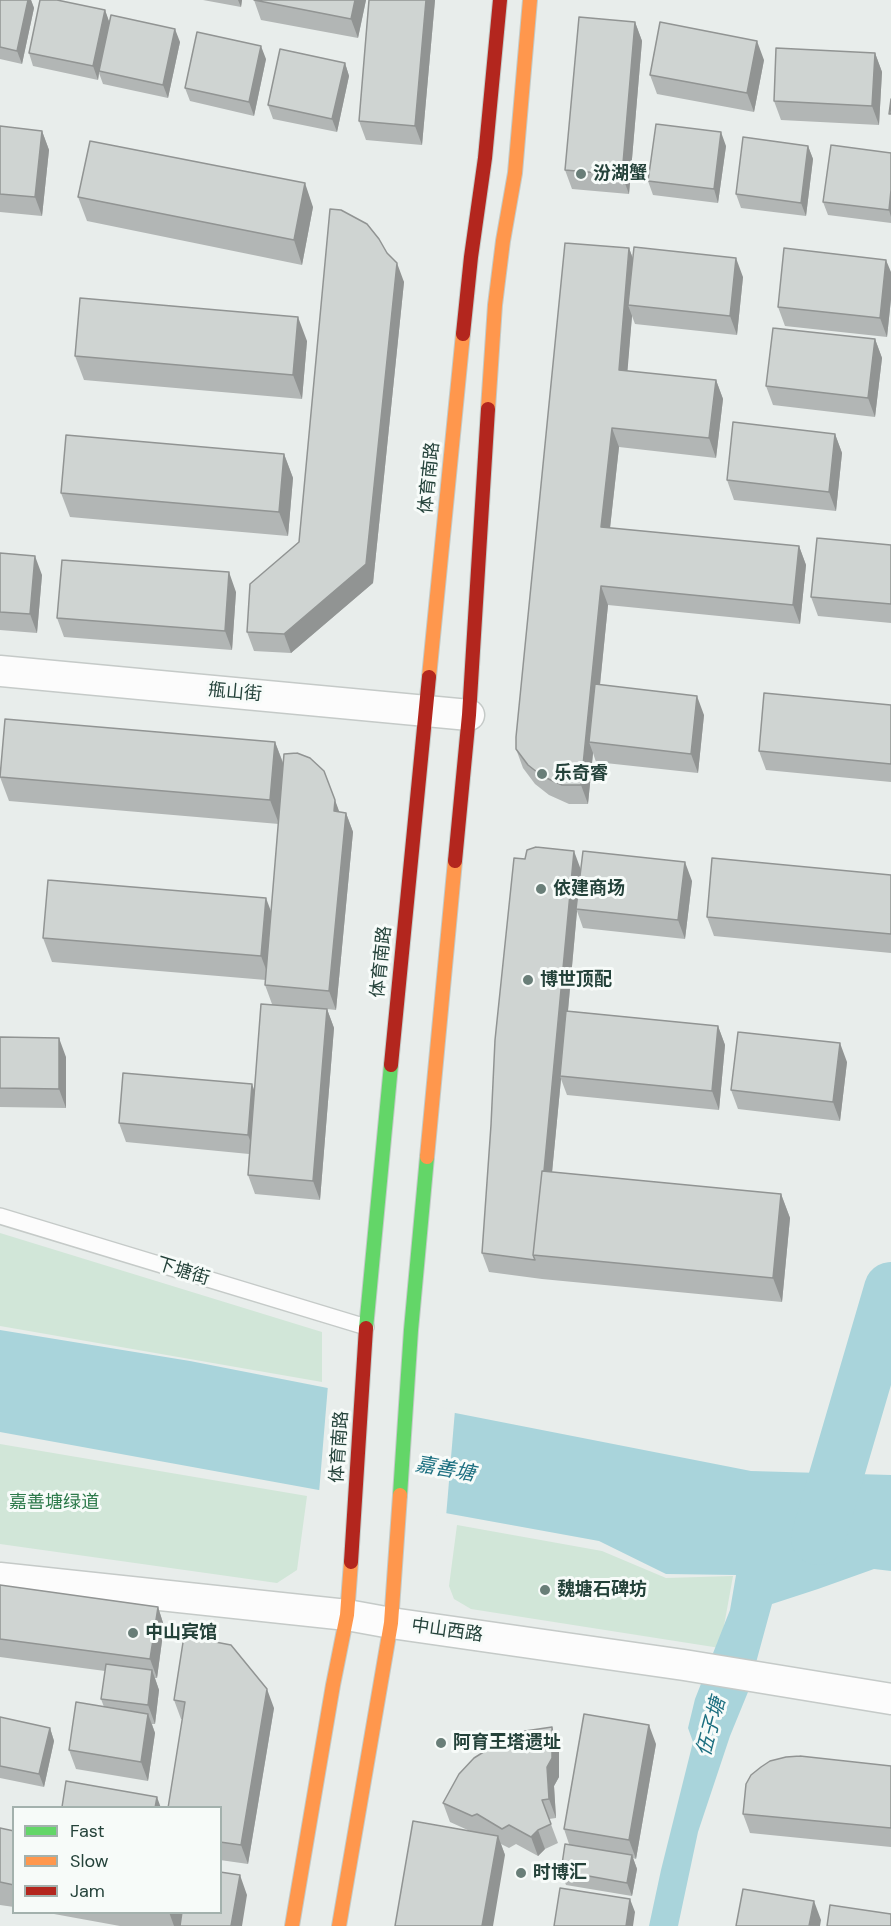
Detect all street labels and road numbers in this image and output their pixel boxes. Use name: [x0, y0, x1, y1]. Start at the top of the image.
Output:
street label: 体育南路: [415, 441, 445, 515]
street label: 甁山街: [207, 680, 263, 706]
street label: 体育南路: [367, 925, 397, 999]
street label: 下塘街: [154, 1254, 212, 1290]
street label: 体育南路: [327, 1410, 353, 1484]
street label: 中山西路: [410, 1615, 484, 1647]

